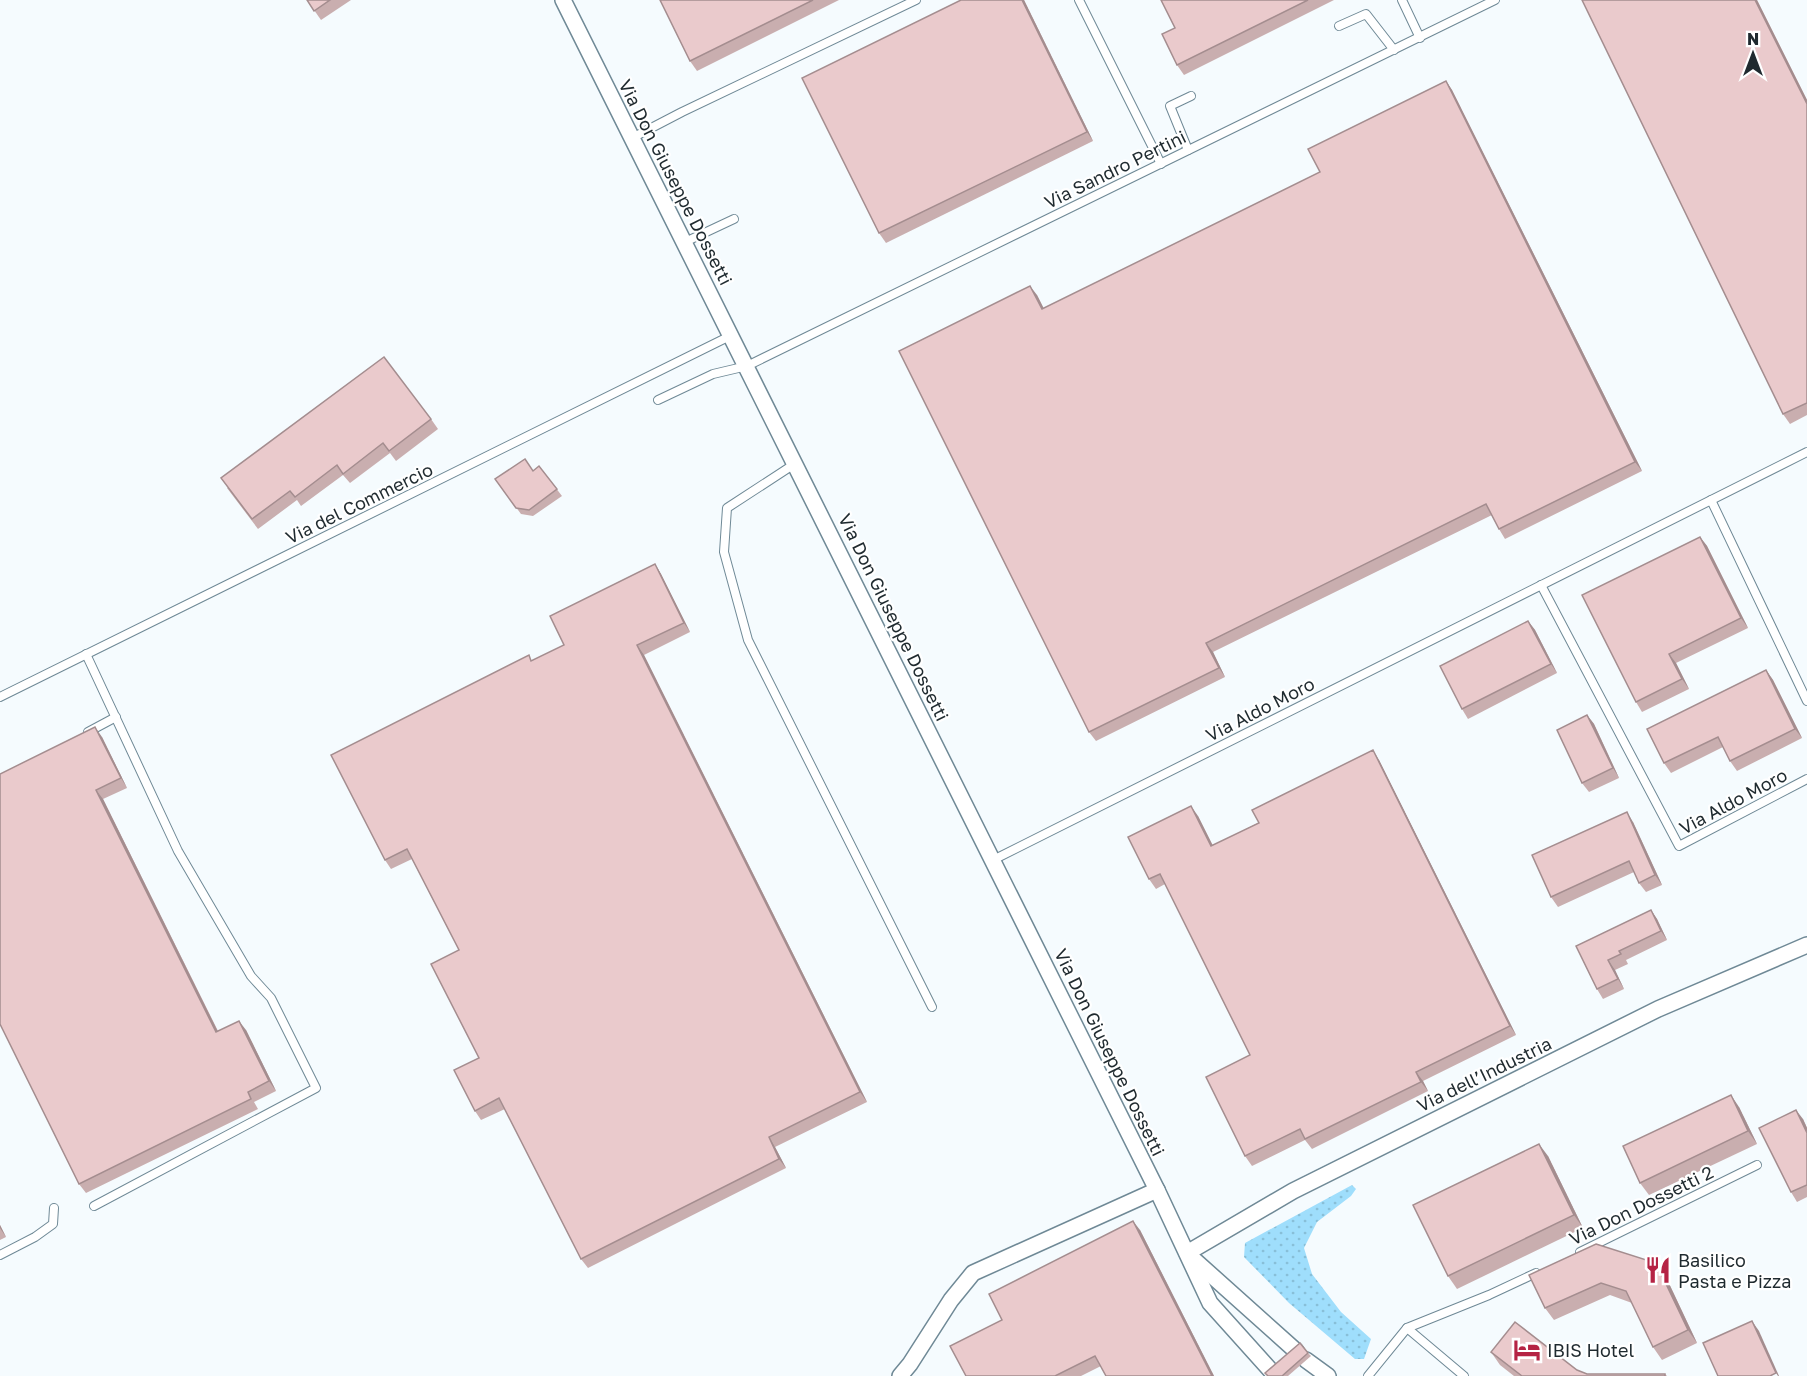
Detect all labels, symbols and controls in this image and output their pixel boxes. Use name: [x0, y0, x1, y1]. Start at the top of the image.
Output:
north arrow: [1723, 24, 1783, 84]
text: N: [1747, 29, 1759, 49]
street label: Via Don Giuseppe Dossetti: [614, 75, 738, 289]
street label: Via Sandro Pertini: [1041, 125, 1189, 213]
street label: Via del Commercio: [282, 458, 436, 548]
street label: Via Don Giuseppe Dossetti: [834, 510, 954, 724]
street label: Via Aldo Moro: [1202, 672, 1318, 746]
street label: Via Aldo Moro: [1675, 763, 1791, 839]
street label: Via Don Giuseppe Dossetti: [1050, 945, 1170, 1159]
street label: Via dell’Industria: [1413, 1032, 1555, 1116]
street label: Via Don Dossetti 2: [1565, 1161, 1717, 1249]
place label: Basilico Pasta e Pizza: [1678, 1249, 1791, 1292]
restaurant icon: Basilico Pasta e Pizza: [1643, 1255, 1673, 1285]
hotel icon: IBIS Hotel: [1512, 1335, 1542, 1365]
place label: IBIS Hotel: [1547, 1339, 1635, 1361]

